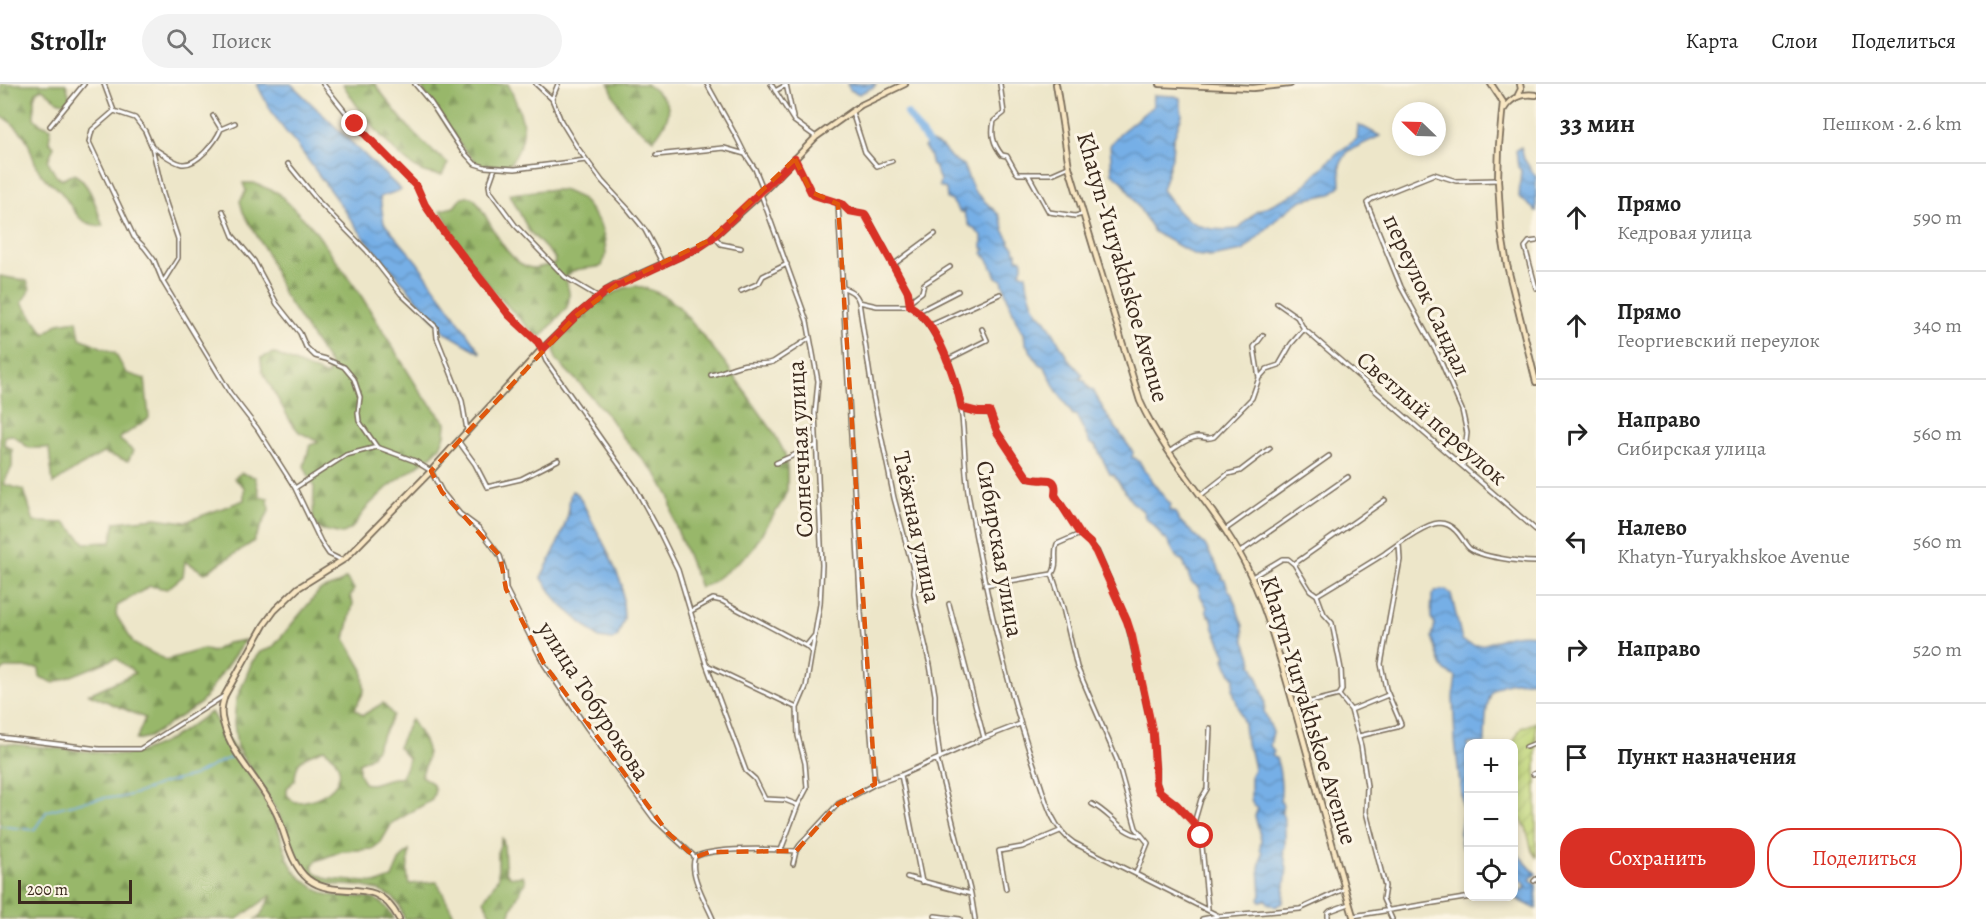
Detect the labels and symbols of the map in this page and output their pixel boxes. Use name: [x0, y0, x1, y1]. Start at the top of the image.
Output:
north arrow: [1392, 102, 1446, 156]
route end: [341, 110, 367, 136]
street label: Khatyn-Yuryakhskoe Avenue: [1069, 128, 1177, 406]
street label: переулок Сандал: [1375, 209, 1479, 381]
street label: Светлый переулок: [1350, 344, 1514, 492]
street label: Солнечная улица: [779, 359, 821, 539]
street label: Таёжная улица: [885, 448, 949, 606]
street label: Сибирская улица: [969, 458, 1031, 640]
street label: Khatyn-Yuryakhskoe Avenue: [1253, 572, 1365, 848]
street label: улица Тобурокова: [530, 614, 658, 787]
route start: [1187, 822, 1213, 848]
scale bar: [18, 877, 132, 904]

